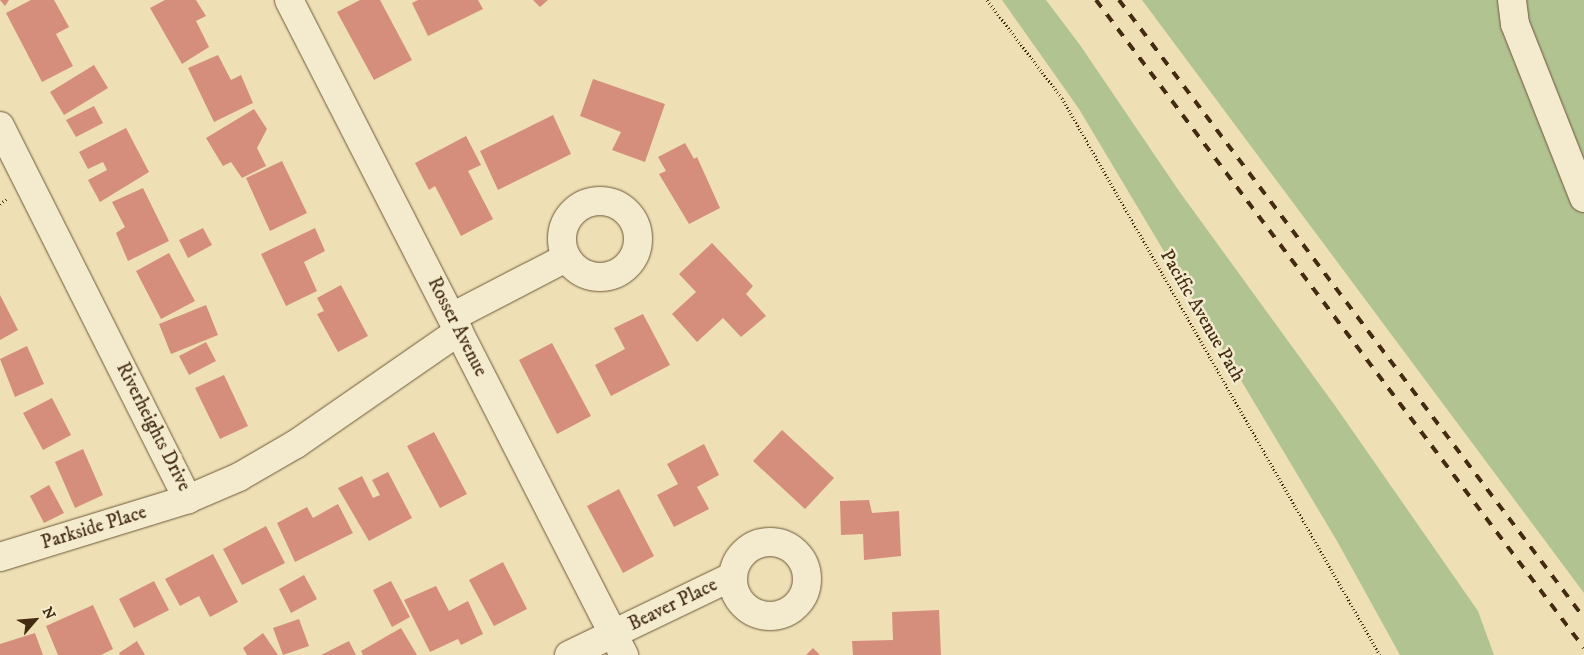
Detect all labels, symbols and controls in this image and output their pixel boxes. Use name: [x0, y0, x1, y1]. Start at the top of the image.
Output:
street label: Pacific Avenue Path: [1155, 246, 1249, 386]
street label: Rosser Avenue: [422, 274, 492, 380]
street label: Riverheights Drive: [111, 359, 195, 495]
street label: Parkside Place: [39, 501, 149, 555]
street label: Beaver Place: [625, 574, 721, 636]
north arrow: [10, 595, 60, 645]
text: N: [38, 604, 59, 622]

